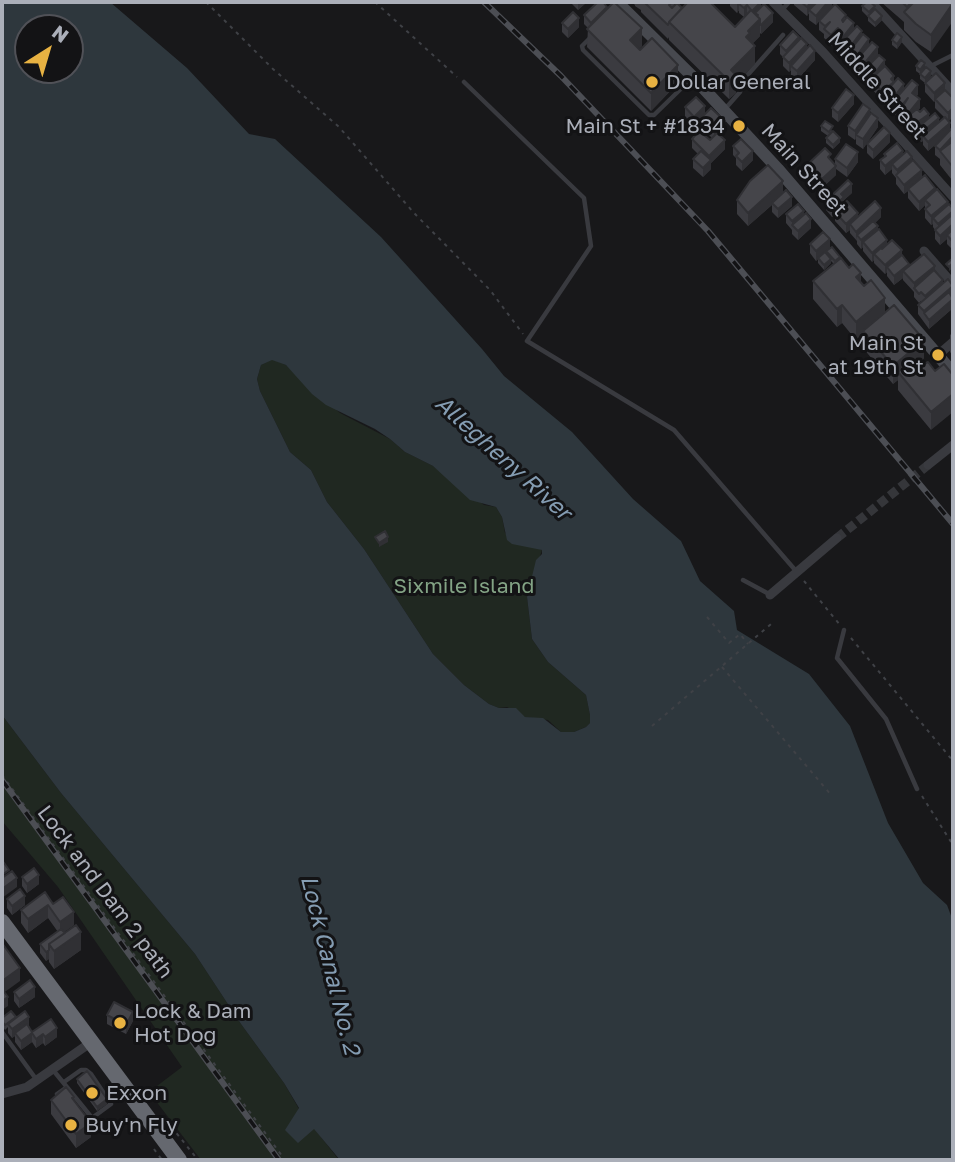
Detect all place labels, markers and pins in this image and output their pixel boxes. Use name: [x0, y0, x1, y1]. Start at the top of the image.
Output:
place label: Dollar General: [666, 69, 811, 95]
marker: Dollar General: [644, 74, 660, 90]
place label: Main St + #1834: [565, 113, 725, 139]
marker: Main St + #1834: [731, 118, 747, 134]
place label: Main St at 19th St: [828, 330, 924, 380]
marker: Main St at 19th St: [930, 347, 946, 363]
place label: Lock & Dam Hot Dog: [134, 998, 251, 1048]
marker: Lock & Dam Hot Dog: [112, 1015, 128, 1031]
place label: Exxon: [106, 1080, 167, 1106]
marker: Exxon: [84, 1085, 100, 1101]
place label: Buy'n Fly: [85, 1112, 178, 1138]
marker: Buy'n Fly: [63, 1117, 79, 1133]

